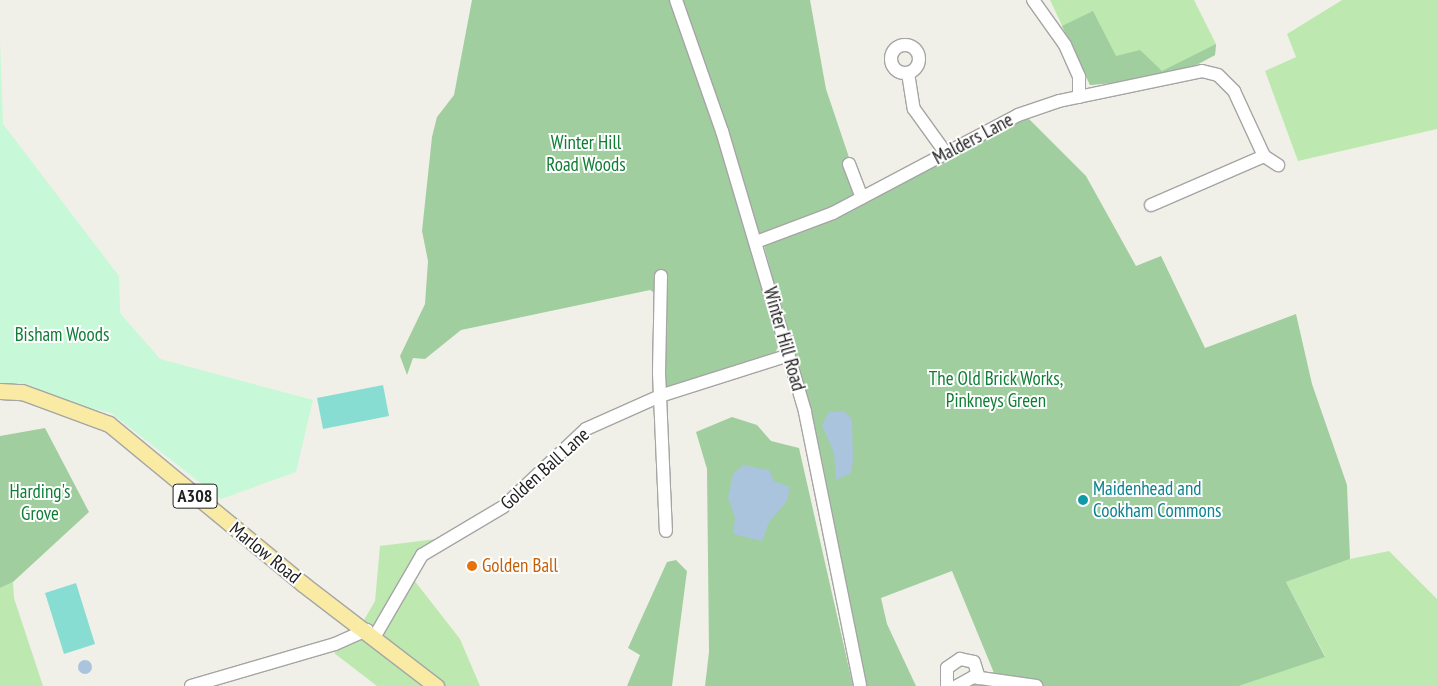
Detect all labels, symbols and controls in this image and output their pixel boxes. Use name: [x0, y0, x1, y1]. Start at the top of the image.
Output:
street label: Malders Lane: [929, 108, 1017, 170]
park label: Winter Hill Road Woods: [546, 132, 626, 176]
street label: Winter Hill Road: [758, 284, 810, 394]
park label: Bisham Woods: [15, 324, 109, 346]
park label: The Old Brick Works, Pinkneys Green: [928, 368, 1064, 412]
street label: Golden Ball Lane: [496, 423, 594, 515]
place label: Maidenhead and Cookham Commons: [1093, 478, 1221, 522]
park label: Harding's Grove: [10, 481, 70, 525]
road number: A308: [172, 481, 218, 512]
marker: Maidenhead and Cookham Commons: [1077, 494, 1089, 506]
street label: Marlow Road: [225, 517, 305, 589]
place label: Golden Ball: [482, 555, 558, 577]
marker: Golden Ball: [466, 560, 478, 572]

